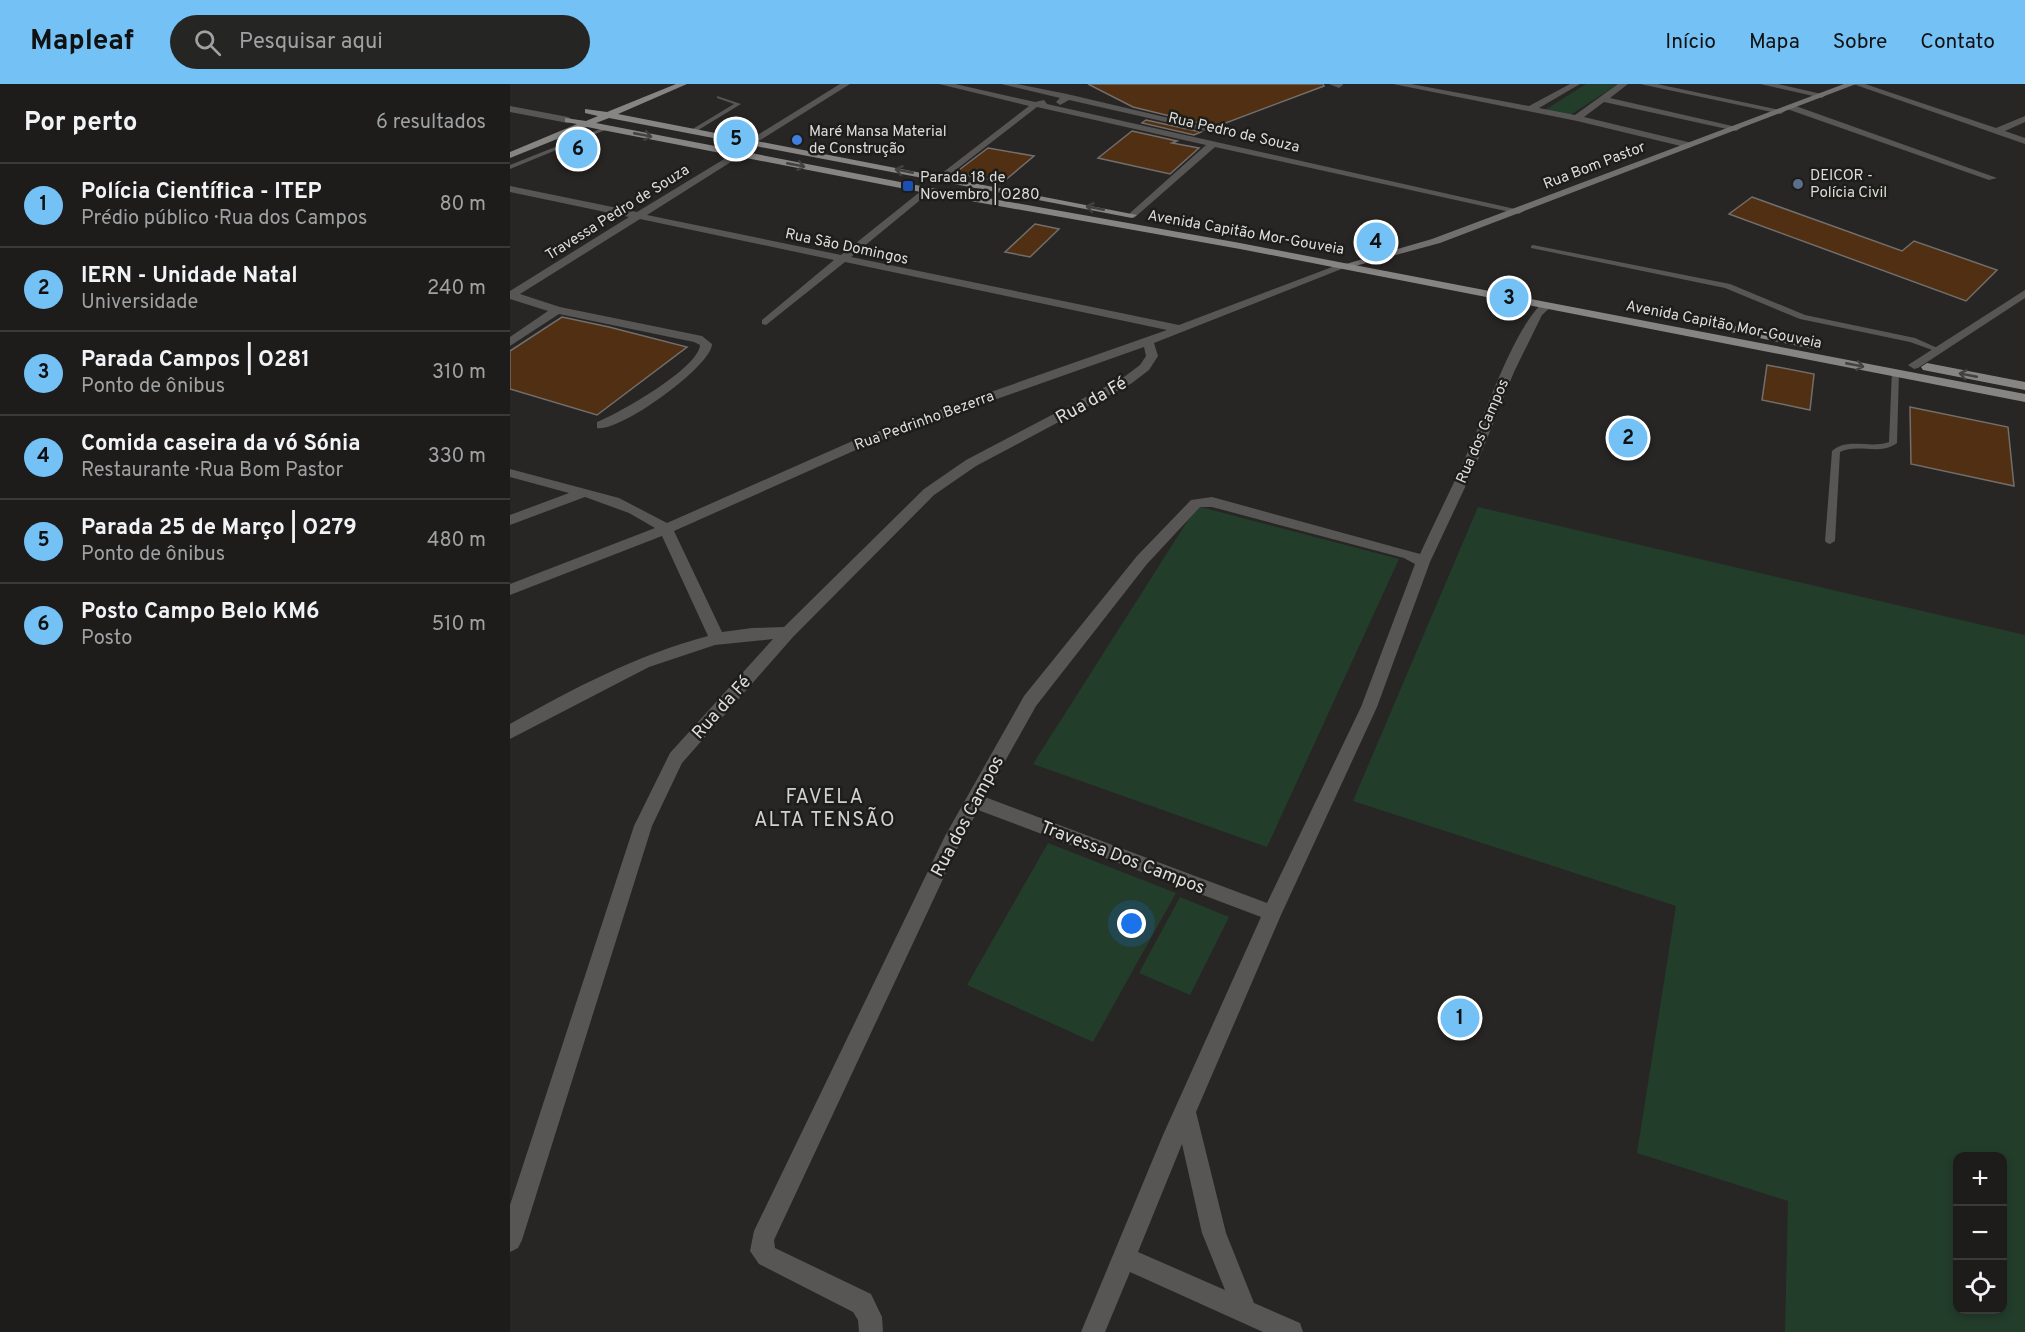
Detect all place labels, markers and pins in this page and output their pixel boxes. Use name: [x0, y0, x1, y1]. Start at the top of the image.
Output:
pin: 5: [716, 116, 756, 162]
place label: Maré Mansa Material de Construção: [809, 123, 947, 159]
pin: 6: [558, 126, 598, 172]
marker: Maré Mansa Material de Construção: [790, 133, 804, 147]
place label: DEICOR - Polícia Civil: [1810, 167, 1887, 203]
place label: Parada 18 de Novembro | O280: [920, 169, 1040, 205]
marker: DEICOR - Polícia Civil: [1791, 177, 1805, 191]
marker: Parada 18 de Novembro | O280: [901, 179, 915, 193]
pin: 4: [1356, 220, 1396, 264]
pin: 3: [1490, 276, 1528, 320]
pin: 2: [1608, 416, 1648, 460]
pin: 1: [1440, 996, 1480, 1040]

